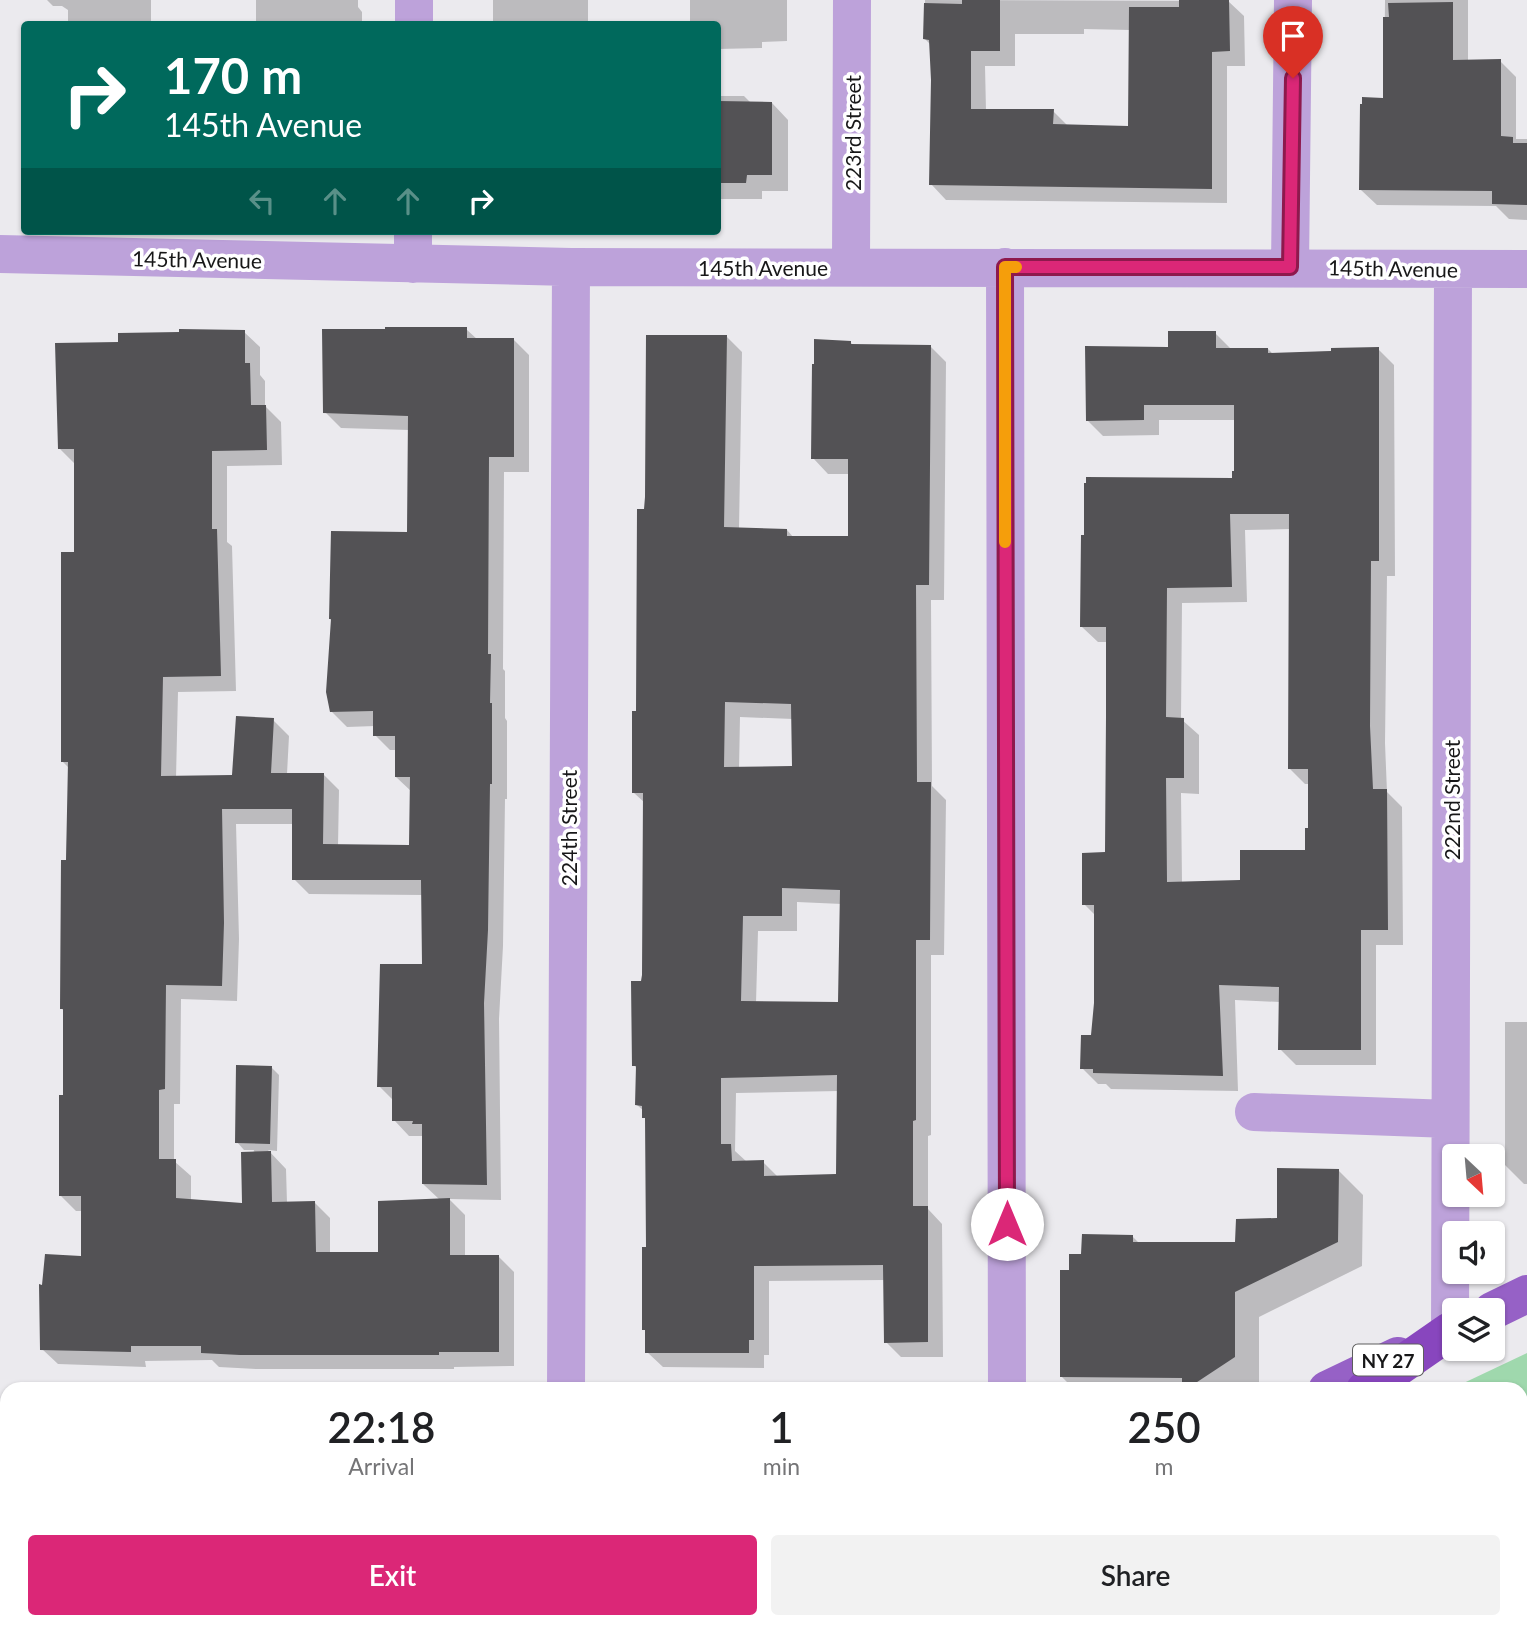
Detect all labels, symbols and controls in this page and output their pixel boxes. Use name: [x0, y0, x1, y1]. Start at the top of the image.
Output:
pin: [1263, 6, 1323, 78]
icon: arrive: [1274, 17, 1312, 55]
text: 170 m: [164, 46, 302, 104]
icon: right: [49, 49, 140, 140]
street label: 223rd Street: [840, 74, 865, 191]
text: 145th Avenue: [164, 105, 362, 144]
icon: left: [243, 182, 281, 220]
icon: ahead: [316, 182, 354, 220]
icon: ahead: [389, 182, 427, 220]
icon: right: [462, 182, 500, 220]
street label: 145th Avenue: [132, 245, 262, 273]
street label: 145th Avenue: [1328, 254, 1458, 282]
street label: 145th Avenue: [698, 255, 828, 280]
street label: 222nd Street: [1439, 739, 1464, 860]
street label: 224th Street: [556, 769, 581, 886]
north arrow: [1442, 1144, 1505, 1208]
map controls: [1442, 1144, 1505, 1361]
position arrow: [970, 1187, 1044, 1261]
button: sound: [1442, 1221, 1505, 1284]
button: layers: [1442, 1298, 1505, 1361]
road number: NY 27: [1353, 1344, 1423, 1376]
text: 22:18: [327, 1402, 435, 1452]
text: 1: [769, 1402, 794, 1452]
text: 250: [1128, 1402, 1201, 1452]
text: Arrival: [348, 1452, 415, 1480]
text: min: [763, 1452, 800, 1480]
text: m: [1155, 1452, 1174, 1480]
button: Exit: [28, 1535, 757, 1615]
button: Share: [771, 1535, 1500, 1615]

